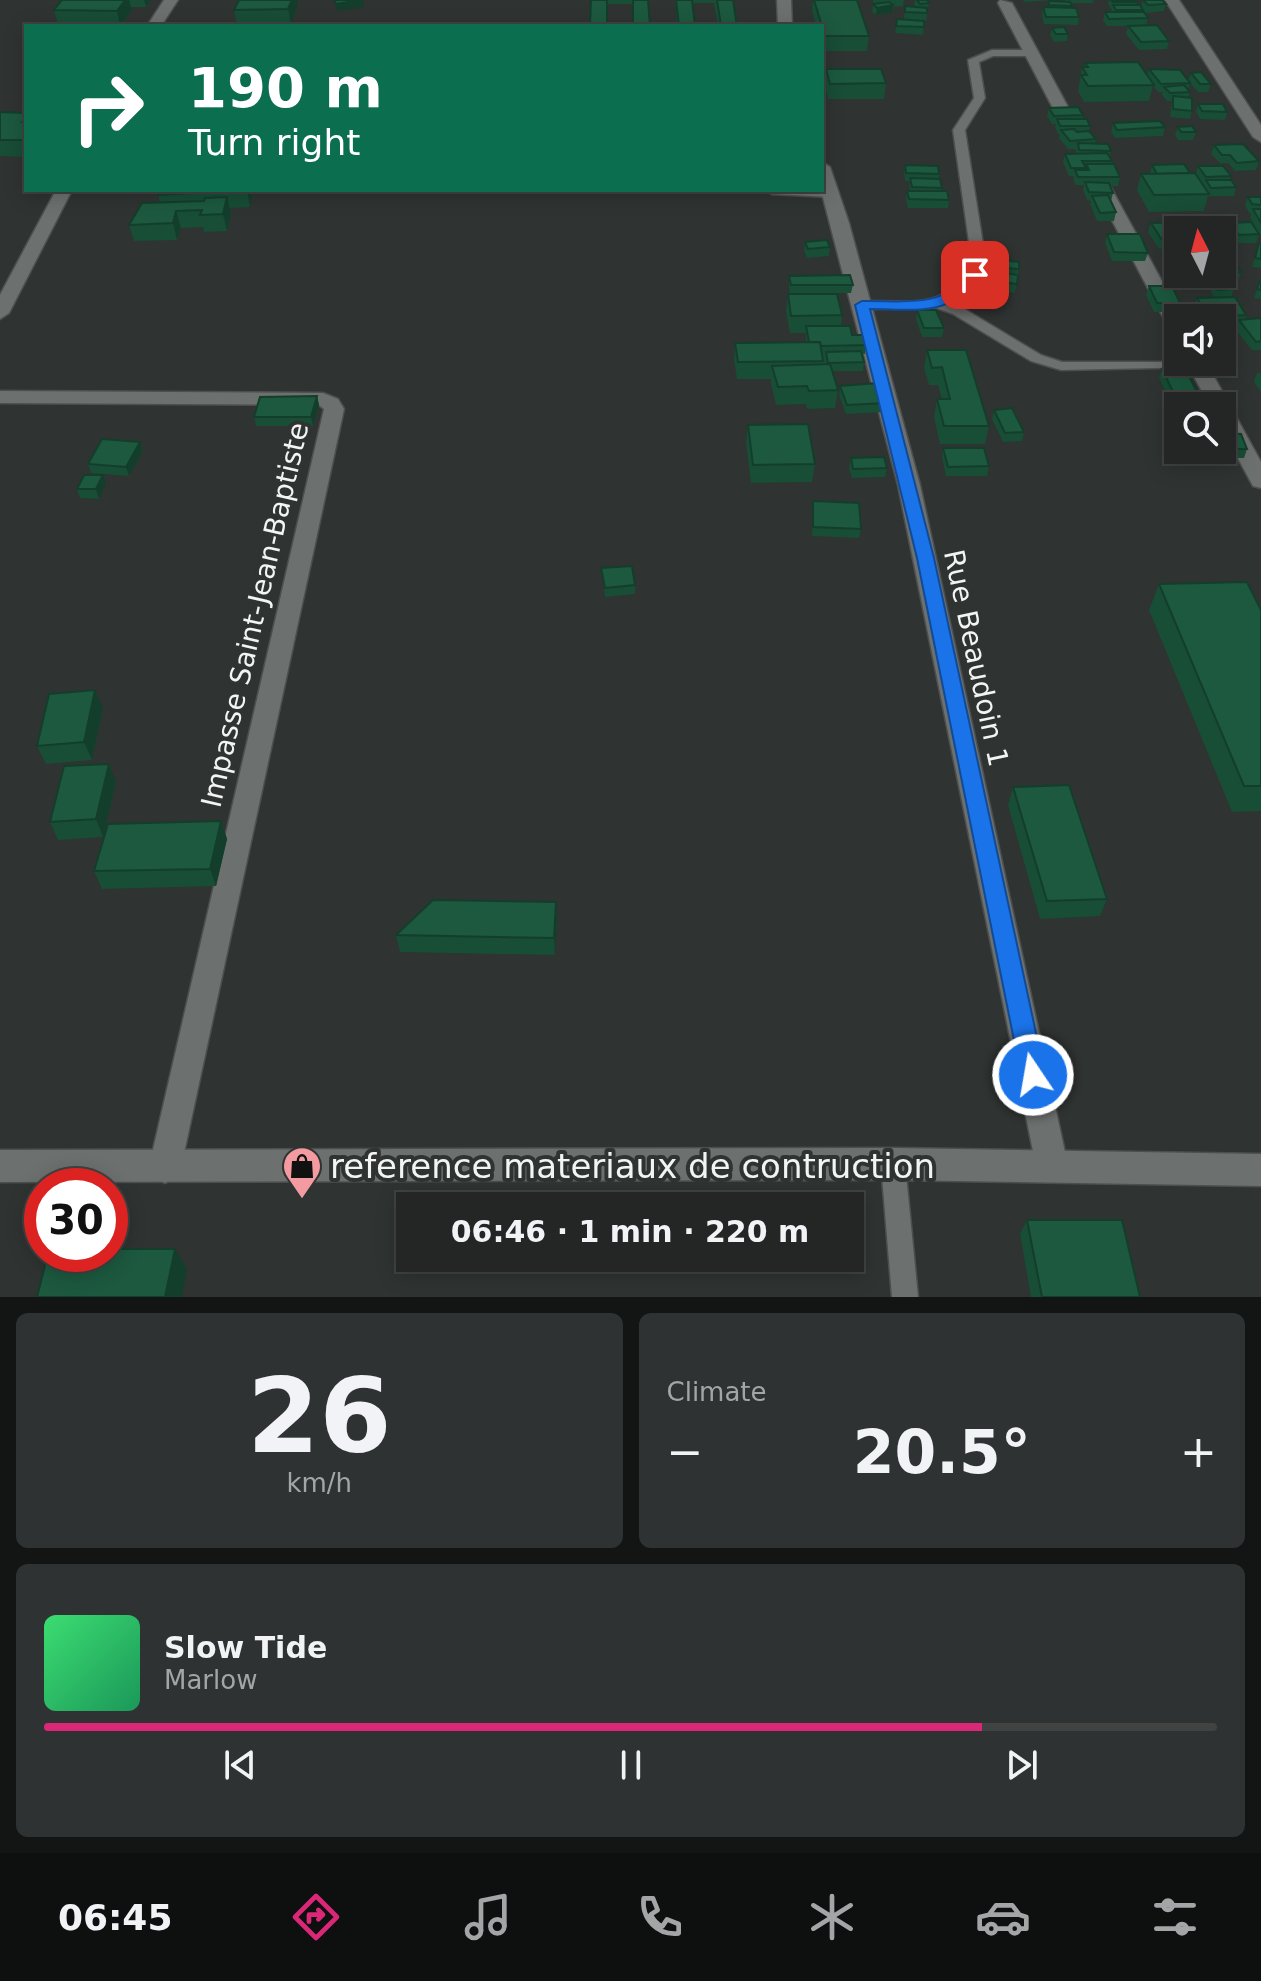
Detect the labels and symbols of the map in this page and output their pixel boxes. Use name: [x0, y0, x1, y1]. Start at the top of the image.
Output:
north arrow: [1164, 216, 1236, 288]
pin: [941, 241, 1009, 309]
street label: Impasse Saint-Jean-Baptiste: [195, 419, 315, 811]
street label: Rue Beaudoin 1: [937, 547, 1015, 769]
position arrow: [991, 1033, 1075, 1117]
shop icon: reference materiaux de contruction: [281, 1145, 323, 1200]
place label: reference materiaux de contruction: [330, 1146, 935, 1186]
speed limit sign: 30: [24, 1168, 128, 1272]

